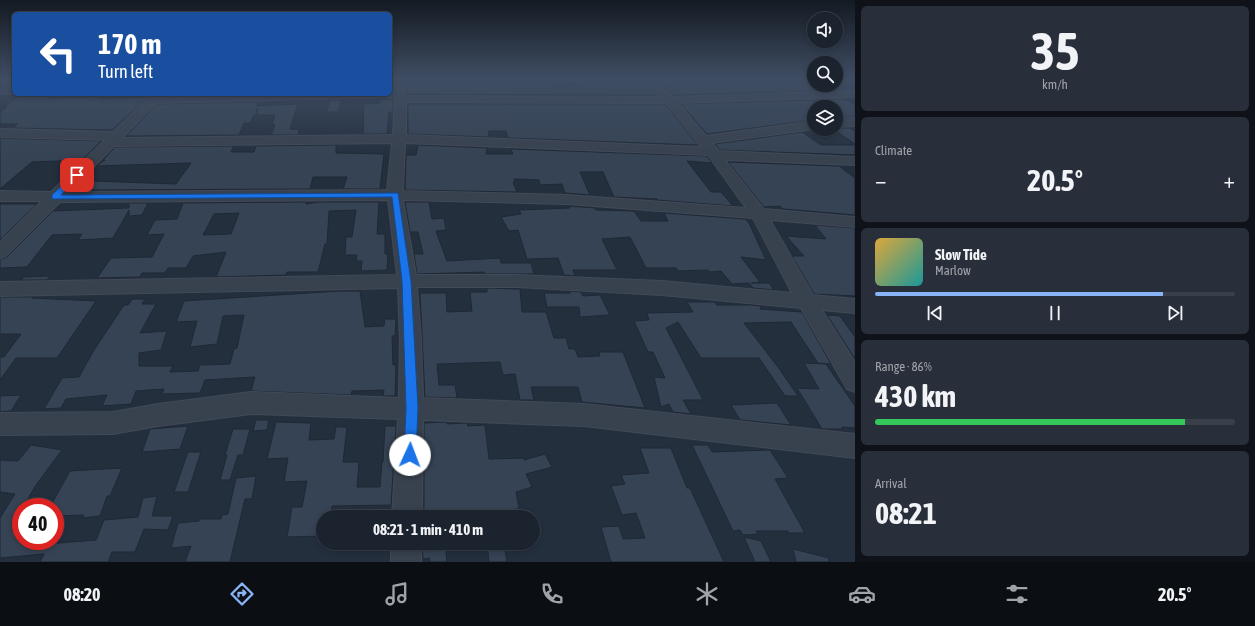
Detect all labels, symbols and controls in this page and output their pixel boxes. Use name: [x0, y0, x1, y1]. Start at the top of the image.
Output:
map controls: [807, 12, 843, 136]
button: sound: [807, 12, 843, 48]
text: 35: [1031, 21, 1079, 81]
icon: left: [32, 28, 84, 80]
text: 170 m: [98, 28, 161, 60]
button: search: [807, 56, 843, 92]
text: Turn left: [98, 61, 153, 82]
text: km/h: [1042, 77, 1068, 92]
button: layers: [807, 100, 843, 136]
text: Climate: [875, 143, 912, 158]
pin: [60, 158, 94, 192]
text: 20.5°: [1027, 163, 1083, 197]
icon: arrive: [66, 164, 88, 186]
text: −: [875, 167, 886, 193]
text: +: [1224, 167, 1235, 193]
text: Slow Tide: [935, 246, 987, 263]
text: Marlow: [935, 263, 971, 278]
icon: previous: [924, 302, 946, 324]
icon: pause: [1044, 302, 1066, 324]
icon: next: [1164, 302, 1186, 324]
text: Range · 86%: [875, 359, 932, 374]
text: 430 km: [875, 379, 956, 413]
position arrow: [389, 434, 431, 476]
text: Arrival: [875, 476, 907, 491]
text: 08:21: [875, 496, 937, 530]
speed limit sign: 40: [12, 498, 64, 550]
text: 08:21 · 1 min · 410 m: [373, 521, 483, 538]
icon: directions: [228, 580, 256, 608]
icon: music: [383, 580, 411, 608]
icon: phone: [538, 580, 566, 608]
icon: climate: [693, 580, 721, 608]
icon: car: [848, 580, 876, 608]
icon: filters: [1003, 580, 1031, 608]
text: 08:20: [64, 584, 101, 605]
text: 20.5°: [1158, 584, 1191, 605]

